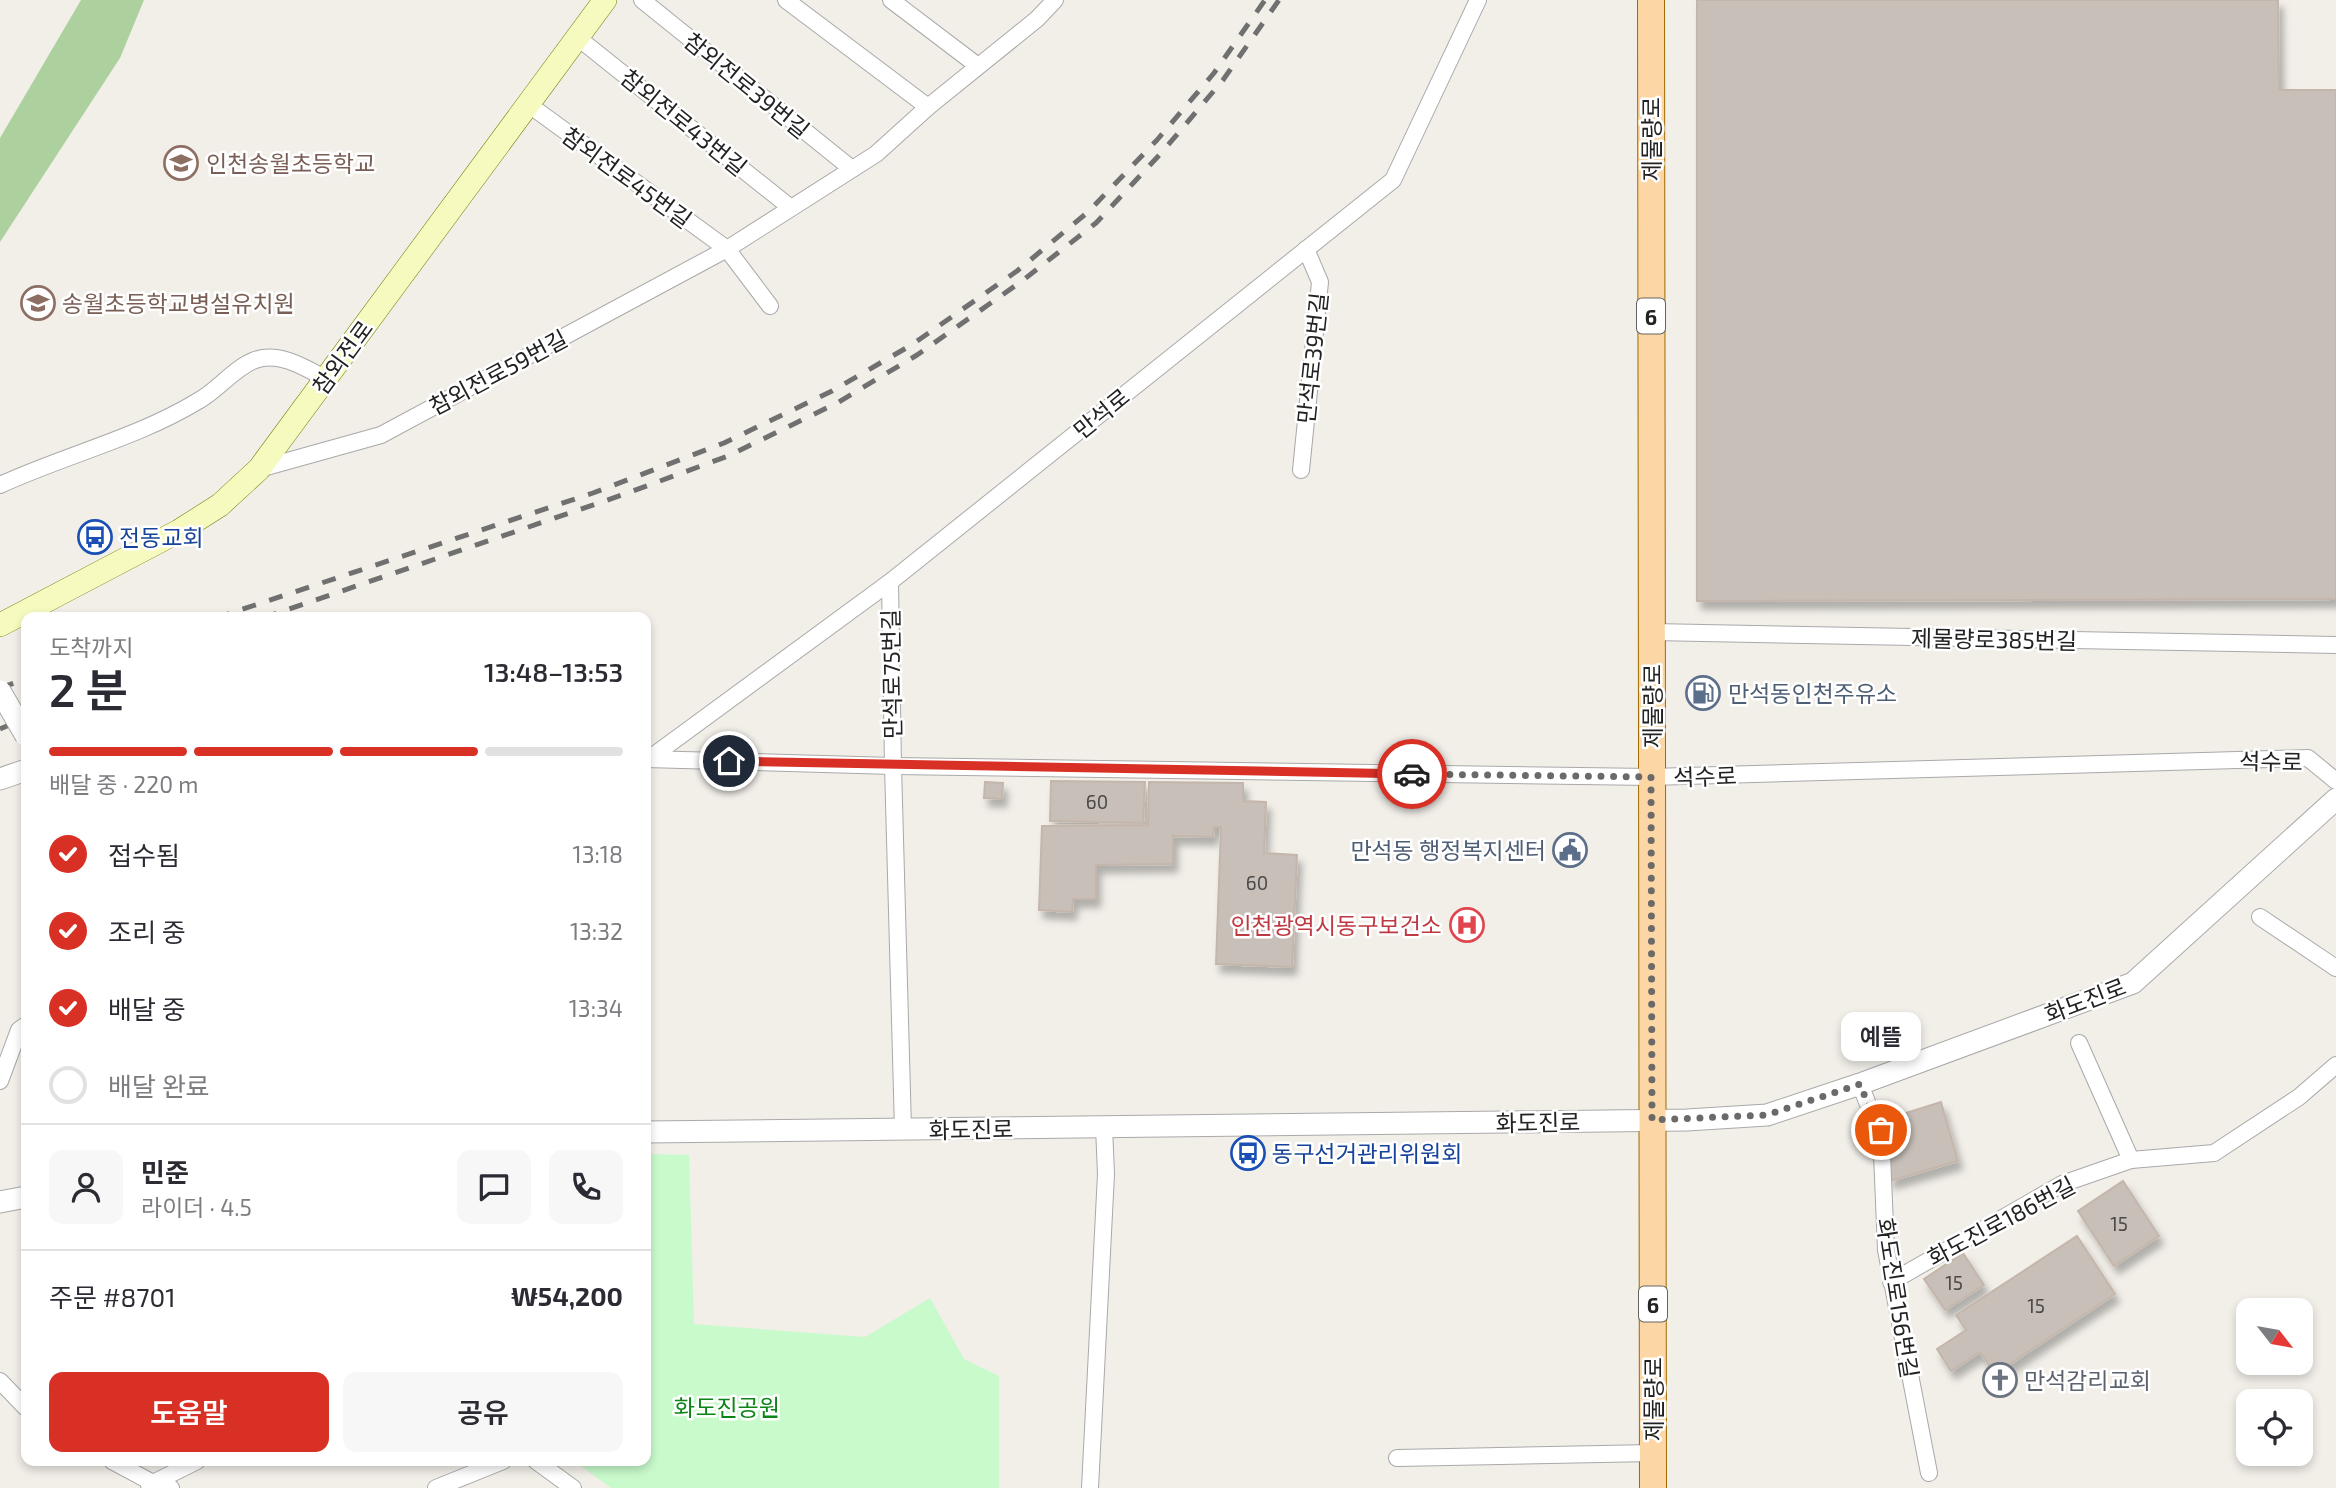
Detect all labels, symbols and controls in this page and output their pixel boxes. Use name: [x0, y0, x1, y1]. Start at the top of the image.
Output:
street label: 참외전로39번길: [679, 26, 815, 144]
street label: 참외전로43번길: [615, 63, 753, 181]
street label: 제물량로: [1637, 97, 1665, 181]
street label: 참외전로45번길: [557, 121, 697, 233]
school or university icon: 인천송월초등학교: [162, 144, 200, 182]
place label: 인천송월초등학교: [206, 149, 375, 177]
school or university icon: 송월초등학교병설유치원: [19, 284, 57, 322]
place label: 송월초등학교병설유치원: [62, 289, 295, 317]
street label: 만석로39번길: [1291, 291, 1333, 425]
road number: 6: [1637, 298, 1665, 334]
street label: 참외전로: [306, 315, 378, 399]
street label: 참외전로59번길: [424, 324, 572, 420]
street label: 만석로: [1068, 382, 1134, 444]
bus stop icon: 전동교회: [76, 518, 114, 556]
place label: 전동교회: [119, 523, 204, 551]
street label: 만석로75번길: [876, 609, 906, 739]
street label: 제물량로385번길: [1911, 624, 2077, 654]
text: 도착까지: [49, 633, 134, 661]
text: 13:48–13:53: [484, 656, 623, 687]
text: 2 분: [49, 661, 128, 716]
street label: 제물량로: [1638, 664, 1666, 748]
fuel station icon: 만석동인천주유소: [1684, 674, 1722, 712]
place label: 만석동인천주유소: [1728, 679, 1897, 707]
pin: [699, 731, 759, 791]
courier: [1377, 739, 1447, 809]
icon: home: [710, 742, 748, 780]
street label: 석수로: [2239, 746, 2303, 776]
icon: car: [1393, 755, 1431, 793]
street label: 석수로: [1673, 761, 1737, 791]
text: 배달 중 · 220 m: [49, 770, 198, 798]
house number: 60: [1086, 790, 1108, 813]
public building icon: 만석동 행정복지센터: [1551, 831, 1589, 869]
icon: check: [49, 835, 87, 873]
place label: 만석동 행정복지센터: [1350, 836, 1546, 864]
text: 접수됨: [108, 839, 180, 870]
text: 13:18: [573, 840, 623, 868]
house number: 60: [1246, 871, 1268, 894]
hospital icon: 인천광역시동구보건소: [1448, 906, 1486, 944]
place label: 인천광역시동구보건소: [1230, 911, 1442, 939]
icon: check: [49, 912, 87, 950]
text: 조리 중: [108, 916, 186, 947]
text: 13:32: [570, 917, 623, 945]
street label: 화도진로: [2040, 972, 2130, 1028]
icon: check: [49, 989, 87, 1027]
text: 배달 중: [108, 993, 186, 1024]
text: 13:34: [569, 994, 623, 1022]
callout: 예뜰: [1841, 1011, 1921, 1060]
text: 예뜰: [1860, 1022, 1902, 1050]
text: 배달 완료: [108, 1070, 209, 1101]
pin: [1851, 1100, 1911, 1160]
street label: 화도진로: [1495, 1107, 1581, 1137]
icon: bag: [1862, 1111, 1900, 1149]
street label: 화도진로: [928, 1114, 1014, 1144]
bus stop icon: 동구선거관리위원회: [1229, 1134, 1267, 1172]
place label: 동구선거관리위원회: [1272, 1139, 1462, 1167]
button: person: [49, 1150, 123, 1224]
button: chat: [457, 1150, 531, 1224]
button: phone: [549, 1150, 623, 1224]
text: 민준: [141, 1156, 189, 1187]
street label: 화도진로186번길: [1922, 1170, 2080, 1272]
text: 라이더 · 4.5: [141, 1193, 252, 1221]
house number: 15: [2110, 1212, 2128, 1235]
street label: 화도진로156번길: [1872, 1216, 1924, 1380]
house number: 15: [1945, 1271, 1963, 1294]
text: ₩54,200: [511, 1280, 623, 1311]
text: 주문 #8701: [49, 1281, 176, 1312]
road number: 6: [1639, 1286, 1667, 1322]
house number: 15: [2027, 1294, 2045, 1317]
north arrow: [2236, 1298, 2314, 1376]
map controls: [2236, 1298, 2313, 1466]
street label: 제물량로: [1639, 1357, 1667, 1441]
church icon: 만석감리교회: [1981, 1361, 2019, 1399]
place label: 만석감리교회: [2024, 1366, 2151, 1394]
button: 도움말: [49, 1372, 329, 1452]
button: 공유: [343, 1372, 623, 1452]
button: locate: [2236, 1389, 2313, 1466]
park label: 화도진공원: [674, 1393, 780, 1421]

